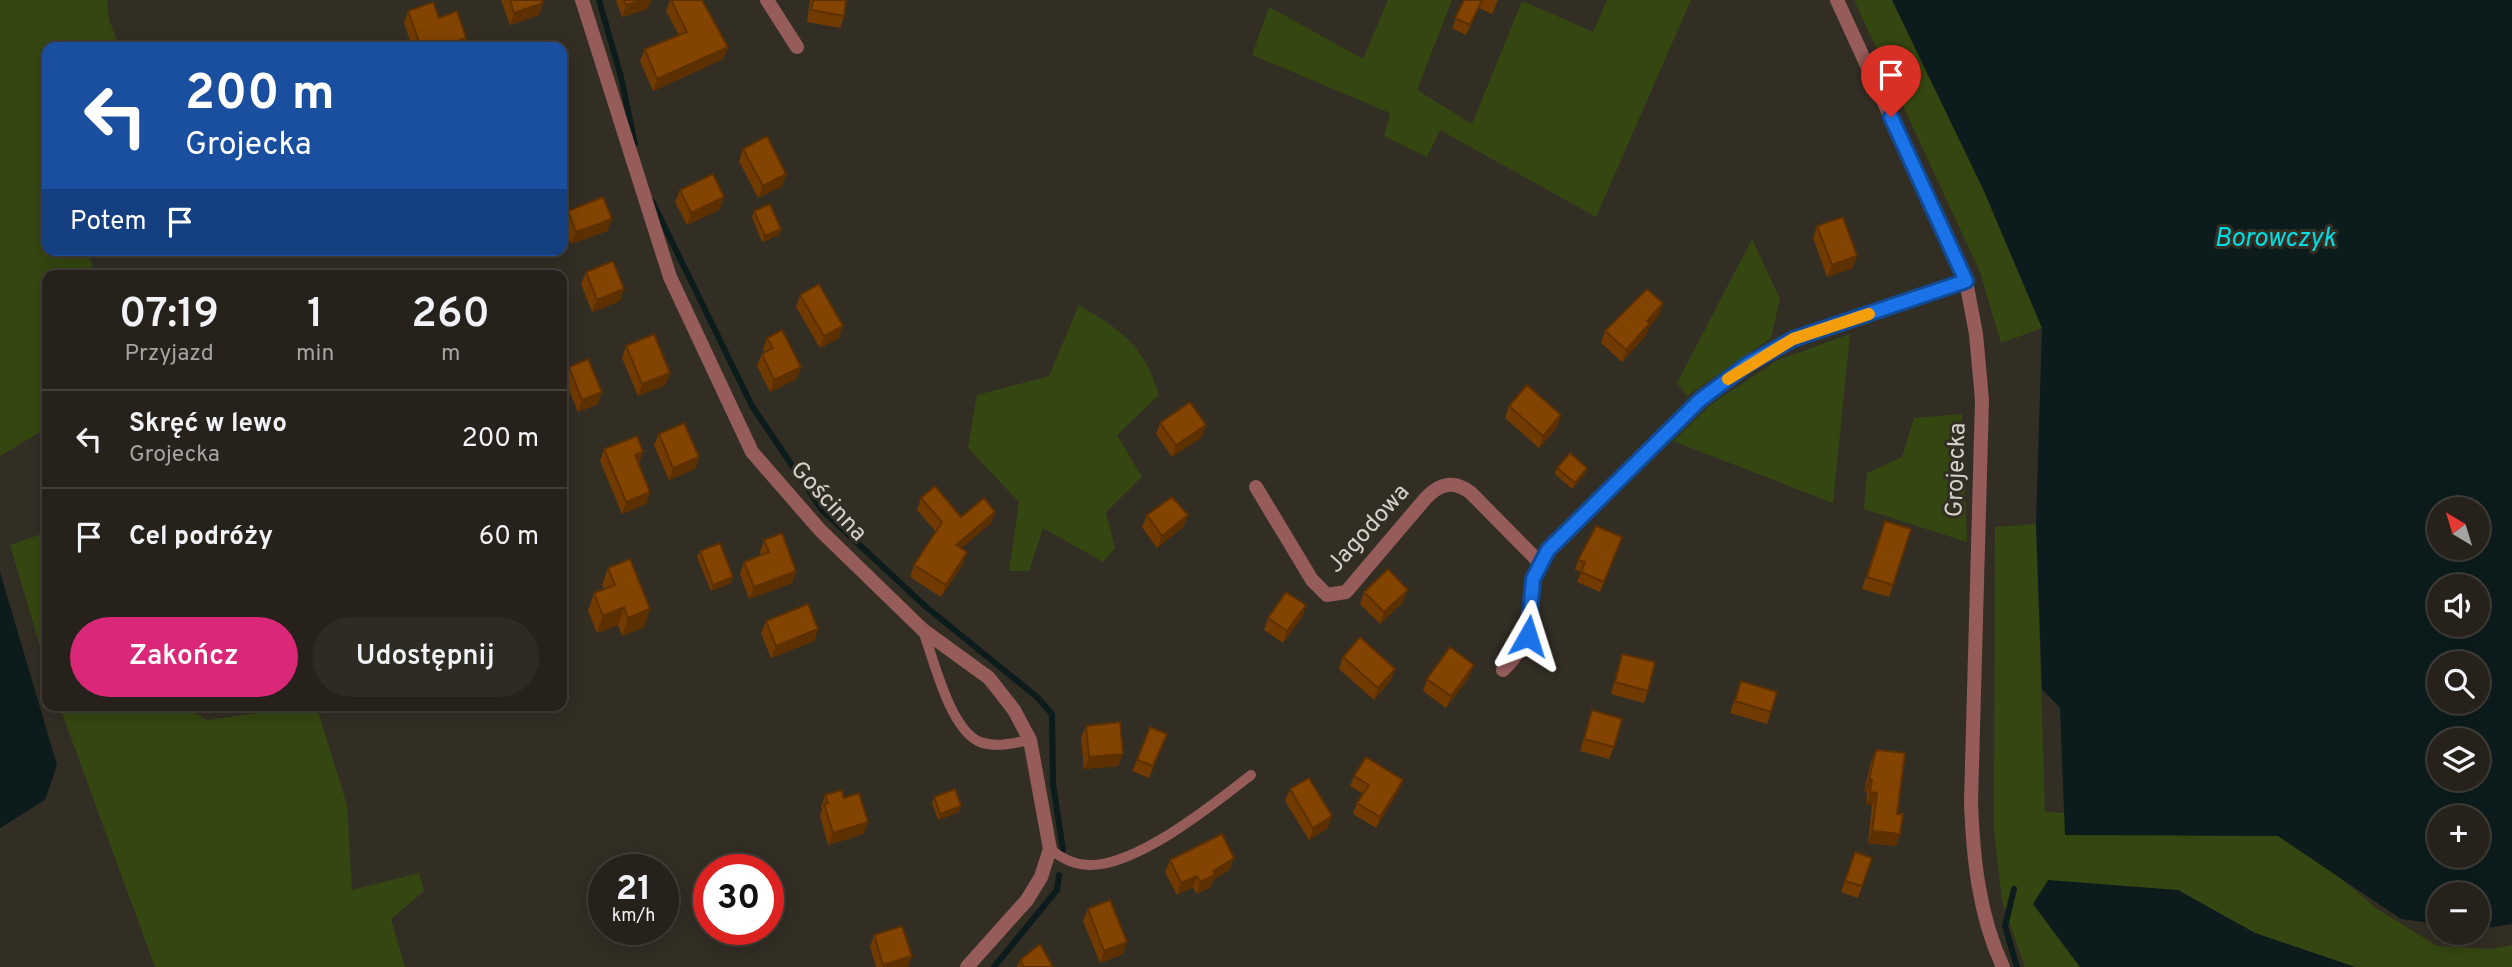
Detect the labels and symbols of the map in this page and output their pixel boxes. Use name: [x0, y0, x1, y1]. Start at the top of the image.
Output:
pin: [1861, 45, 1921, 117]
water label: Borowczyk: [2214, 223, 2337, 256]
street label: Grojecka: [1940, 422, 1974, 518]
street label: Gościnna: [783, 456, 873, 548]
street label: Jagodowa: [1321, 478, 1417, 580]
north arrow: [2427, 497, 2490, 560]
position arrow: [1491, 599, 1565, 673]
speed limit sign: 30: [693, 854, 784, 945]

